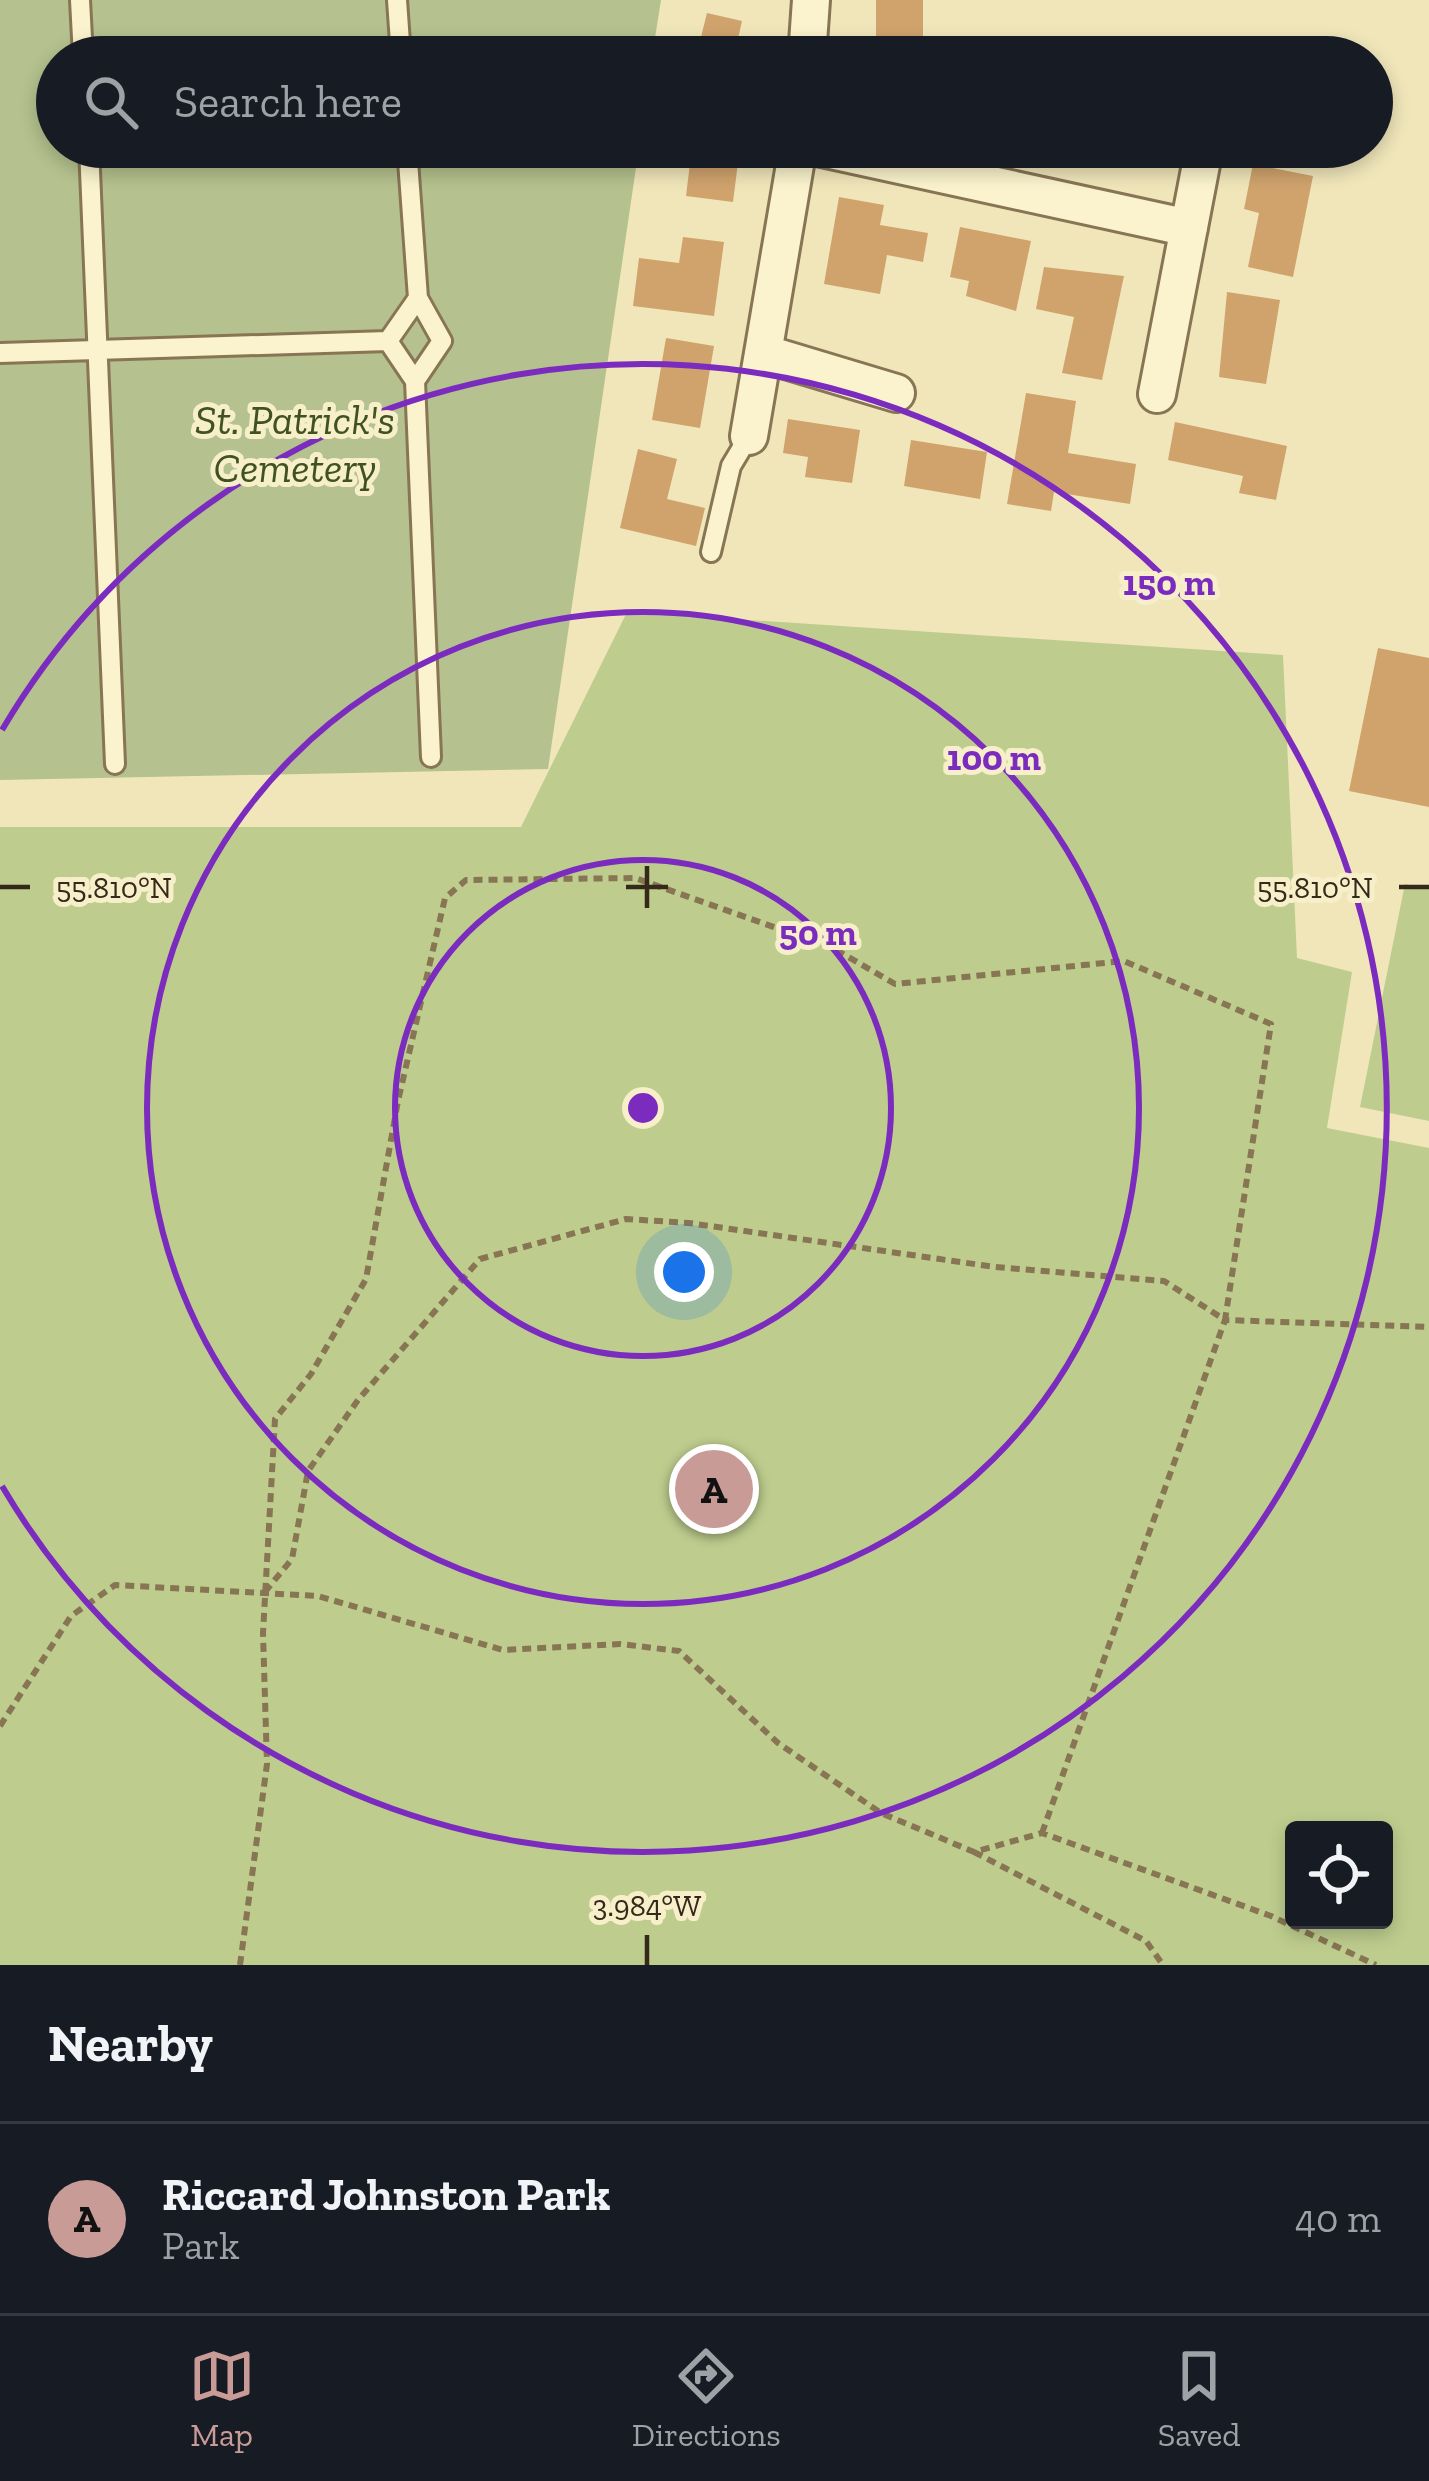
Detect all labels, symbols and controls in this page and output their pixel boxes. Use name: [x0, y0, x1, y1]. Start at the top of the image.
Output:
search box: [36, 36, 1393, 168]
icon: search: [78, 69, 144, 135]
text: Search here: [174, 75, 402, 129]
park label: St. Patrick's Cemetery: [195, 394, 395, 493]
text: 150 m: [1123, 561, 1216, 604]
text: 100 m: [947, 736, 1042, 779]
text: 55.810°N: [56, 870, 172, 906]
text: 55.810°N: [1257, 870, 1373, 906]
text: 50 m: [779, 911, 857, 954]
centre of rings: [622, 1087, 664, 1129]
your location: [654, 1242, 714, 1302]
pin: A: [675, 1444, 753, 1534]
map controls: [1285, 1821, 1393, 1929]
button: locate: [1285, 1821, 1393, 1929]
text: 3.984°W: [593, 1888, 701, 1924]
text: Nearby: [48, 2013, 213, 2074]
text: Riccard Johnston Park: [162, 2168, 610, 2222]
text: A: [74, 2195, 100, 2242]
text: 40 m: [1295, 2195, 1381, 2242]
text: Park: [162, 2222, 239, 2269]
tab: Map: [189, 2343, 255, 2454]
tab: Directions: [632, 2343, 781, 2454]
tab: Saved: [1158, 2343, 1240, 2454]

